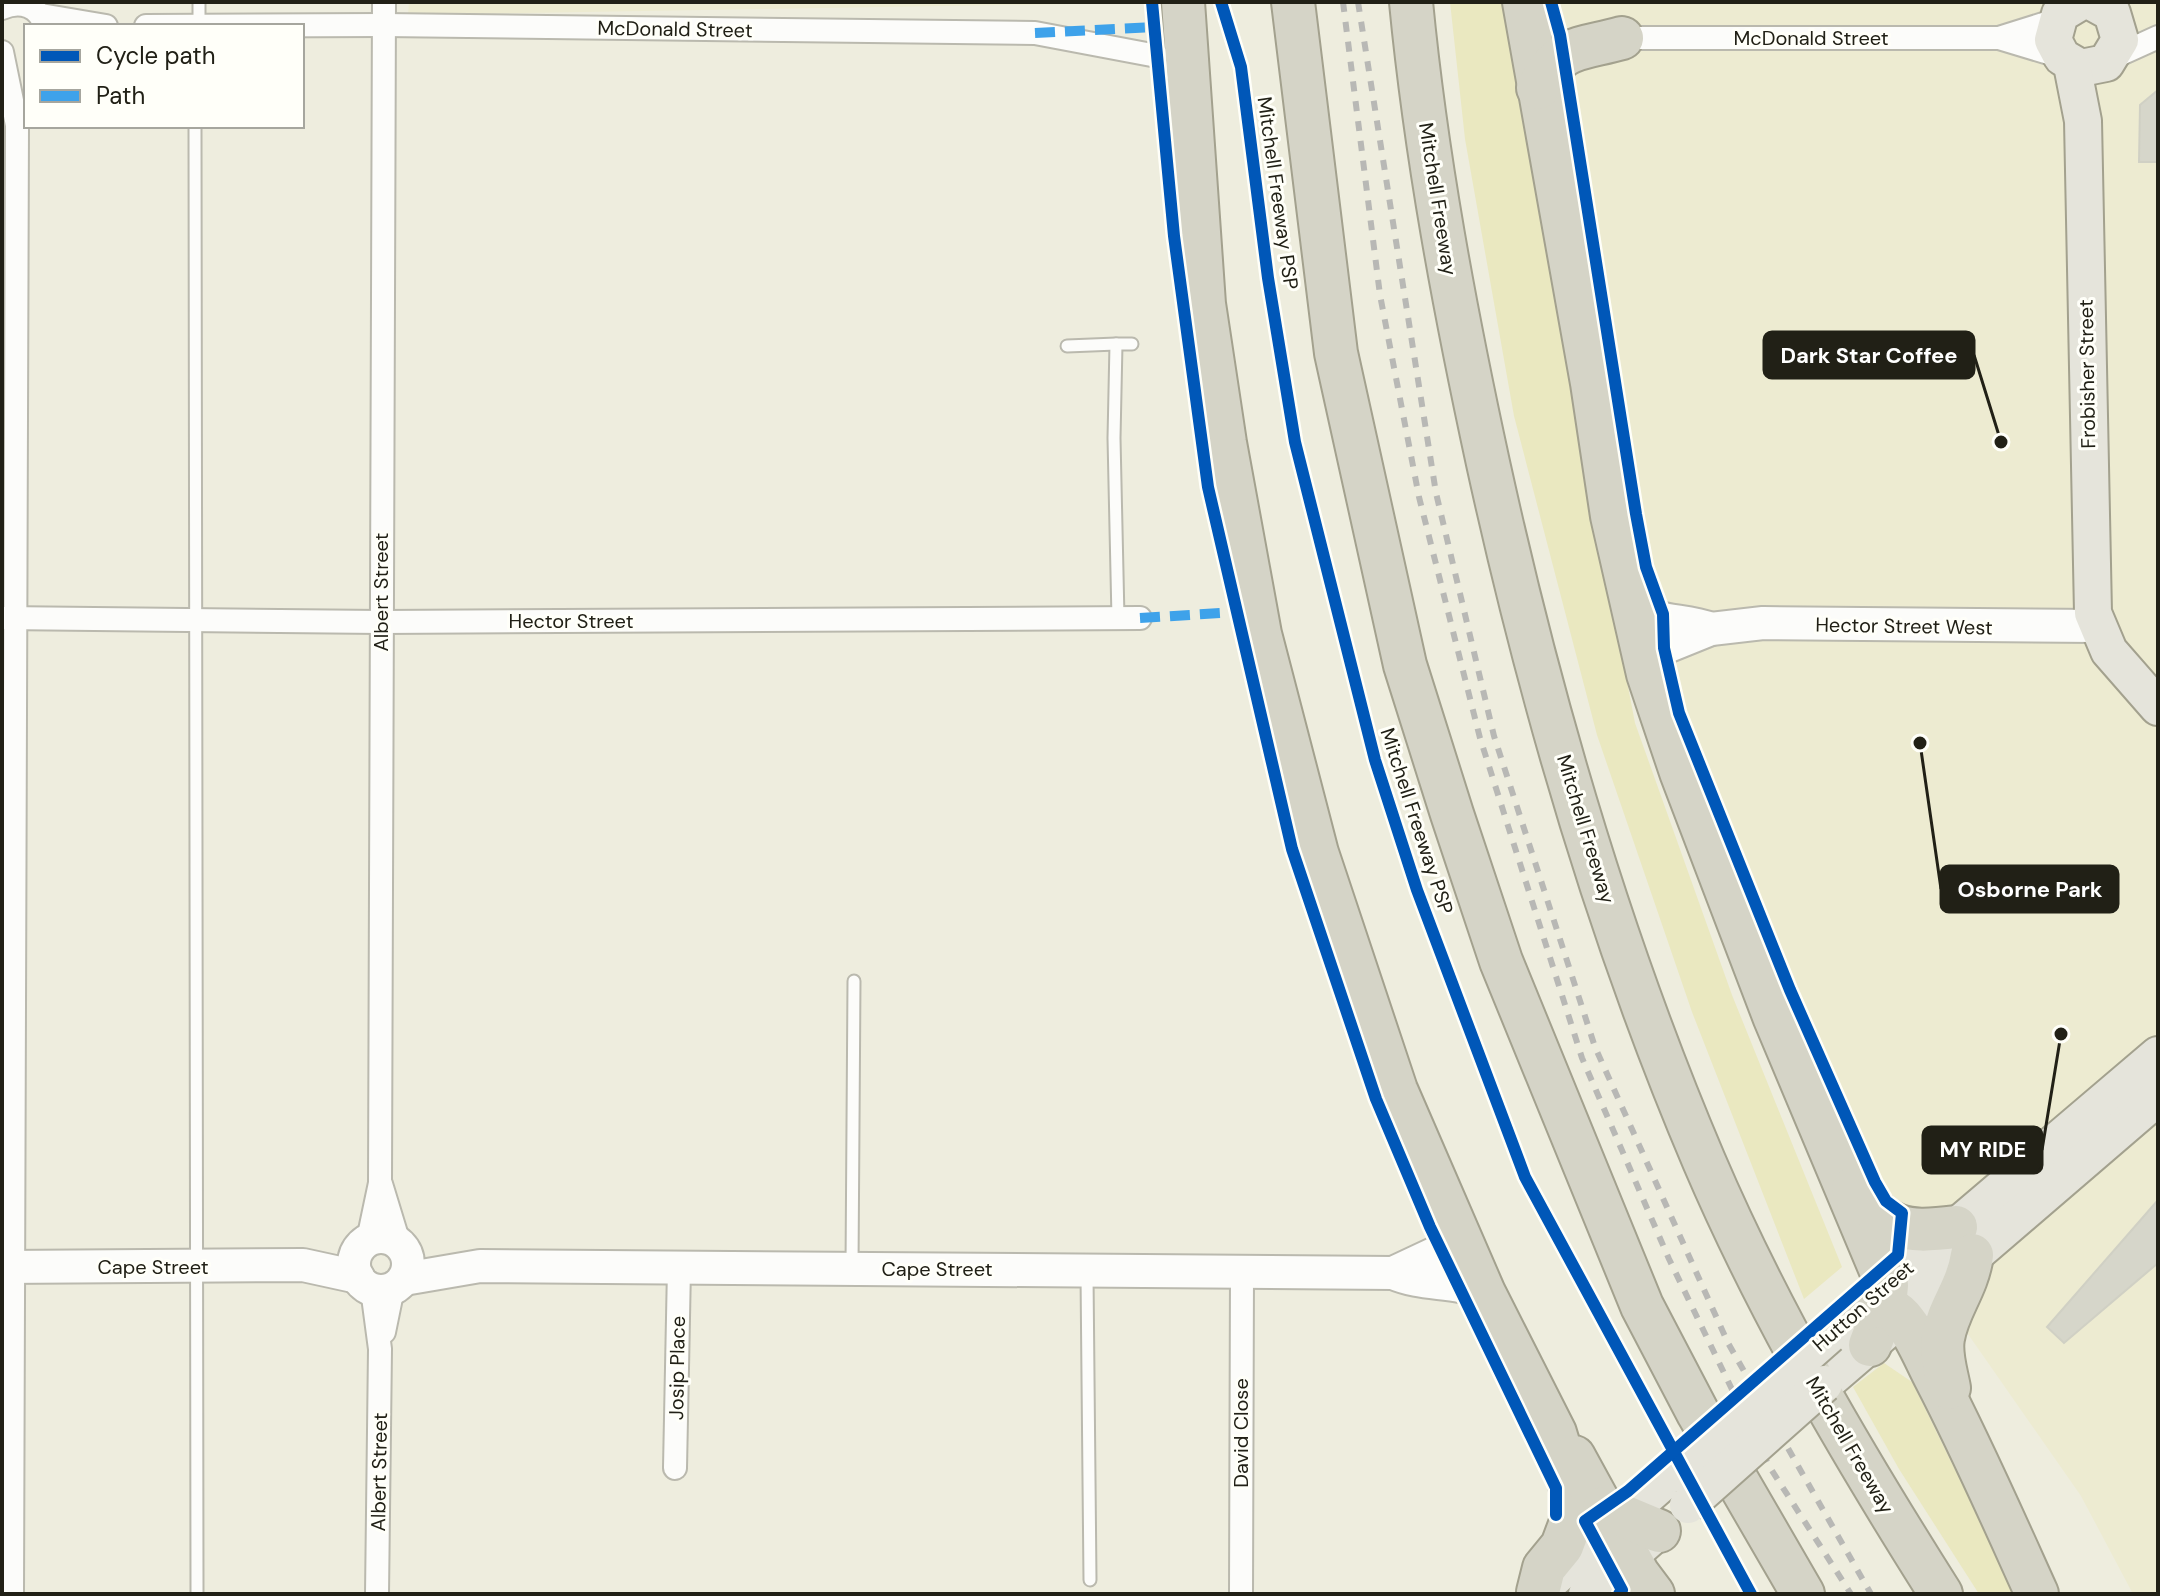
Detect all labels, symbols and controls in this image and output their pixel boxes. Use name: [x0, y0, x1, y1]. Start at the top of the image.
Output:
street label: McDonald Street: [597, 15, 753, 43]
legend: [24, 24, 304, 128]
street label: McDonald Street: [1733, 25, 1889, 51]
text: Cycle path: [96, 40, 215, 71]
text: Path: [96, 80, 145, 111]
street label: Mitchell Freeway PSP: [1252, 95, 1304, 291]
street label: Mitchell Freeway: [1413, 121, 1463, 277]
street label: Frobisher Street: [2073, 299, 2101, 449]
callout: Dark Star Coffee: [1764, 332, 1974, 378]
text: Dark Star Coffee: [1780, 341, 1958, 370]
street label: Albert Street: [368, 532, 394, 651]
street label: Hector Street: [509, 608, 634, 634]
street label: Hector Street West: [1815, 611, 1993, 641]
street label: Mitchell Freeway PSP: [1375, 724, 1459, 918]
street label: Mitchell Freeway: [1551, 751, 1621, 907]
callout: Osborne Park: [1941, 866, 2118, 912]
text: Osborne Park: [1957, 875, 2103, 904]
callout: MY RIDE: [1923, 1127, 2042, 1173]
text: MY RIDE: [1940, 1135, 2026, 1164]
street label: Cape Street: [97, 1254, 209, 1280]
street label: Hutton Street: [1807, 1255, 1919, 1357]
street label: Cape Street: [881, 1256, 993, 1282]
street label: Josip Place: [663, 1316, 691, 1420]
street label: Mitchell Freeway: [1800, 1372, 1900, 1518]
street label: David Close: [1228, 1378, 1254, 1488]
street label: Albert Street: [365, 1412, 393, 1532]

